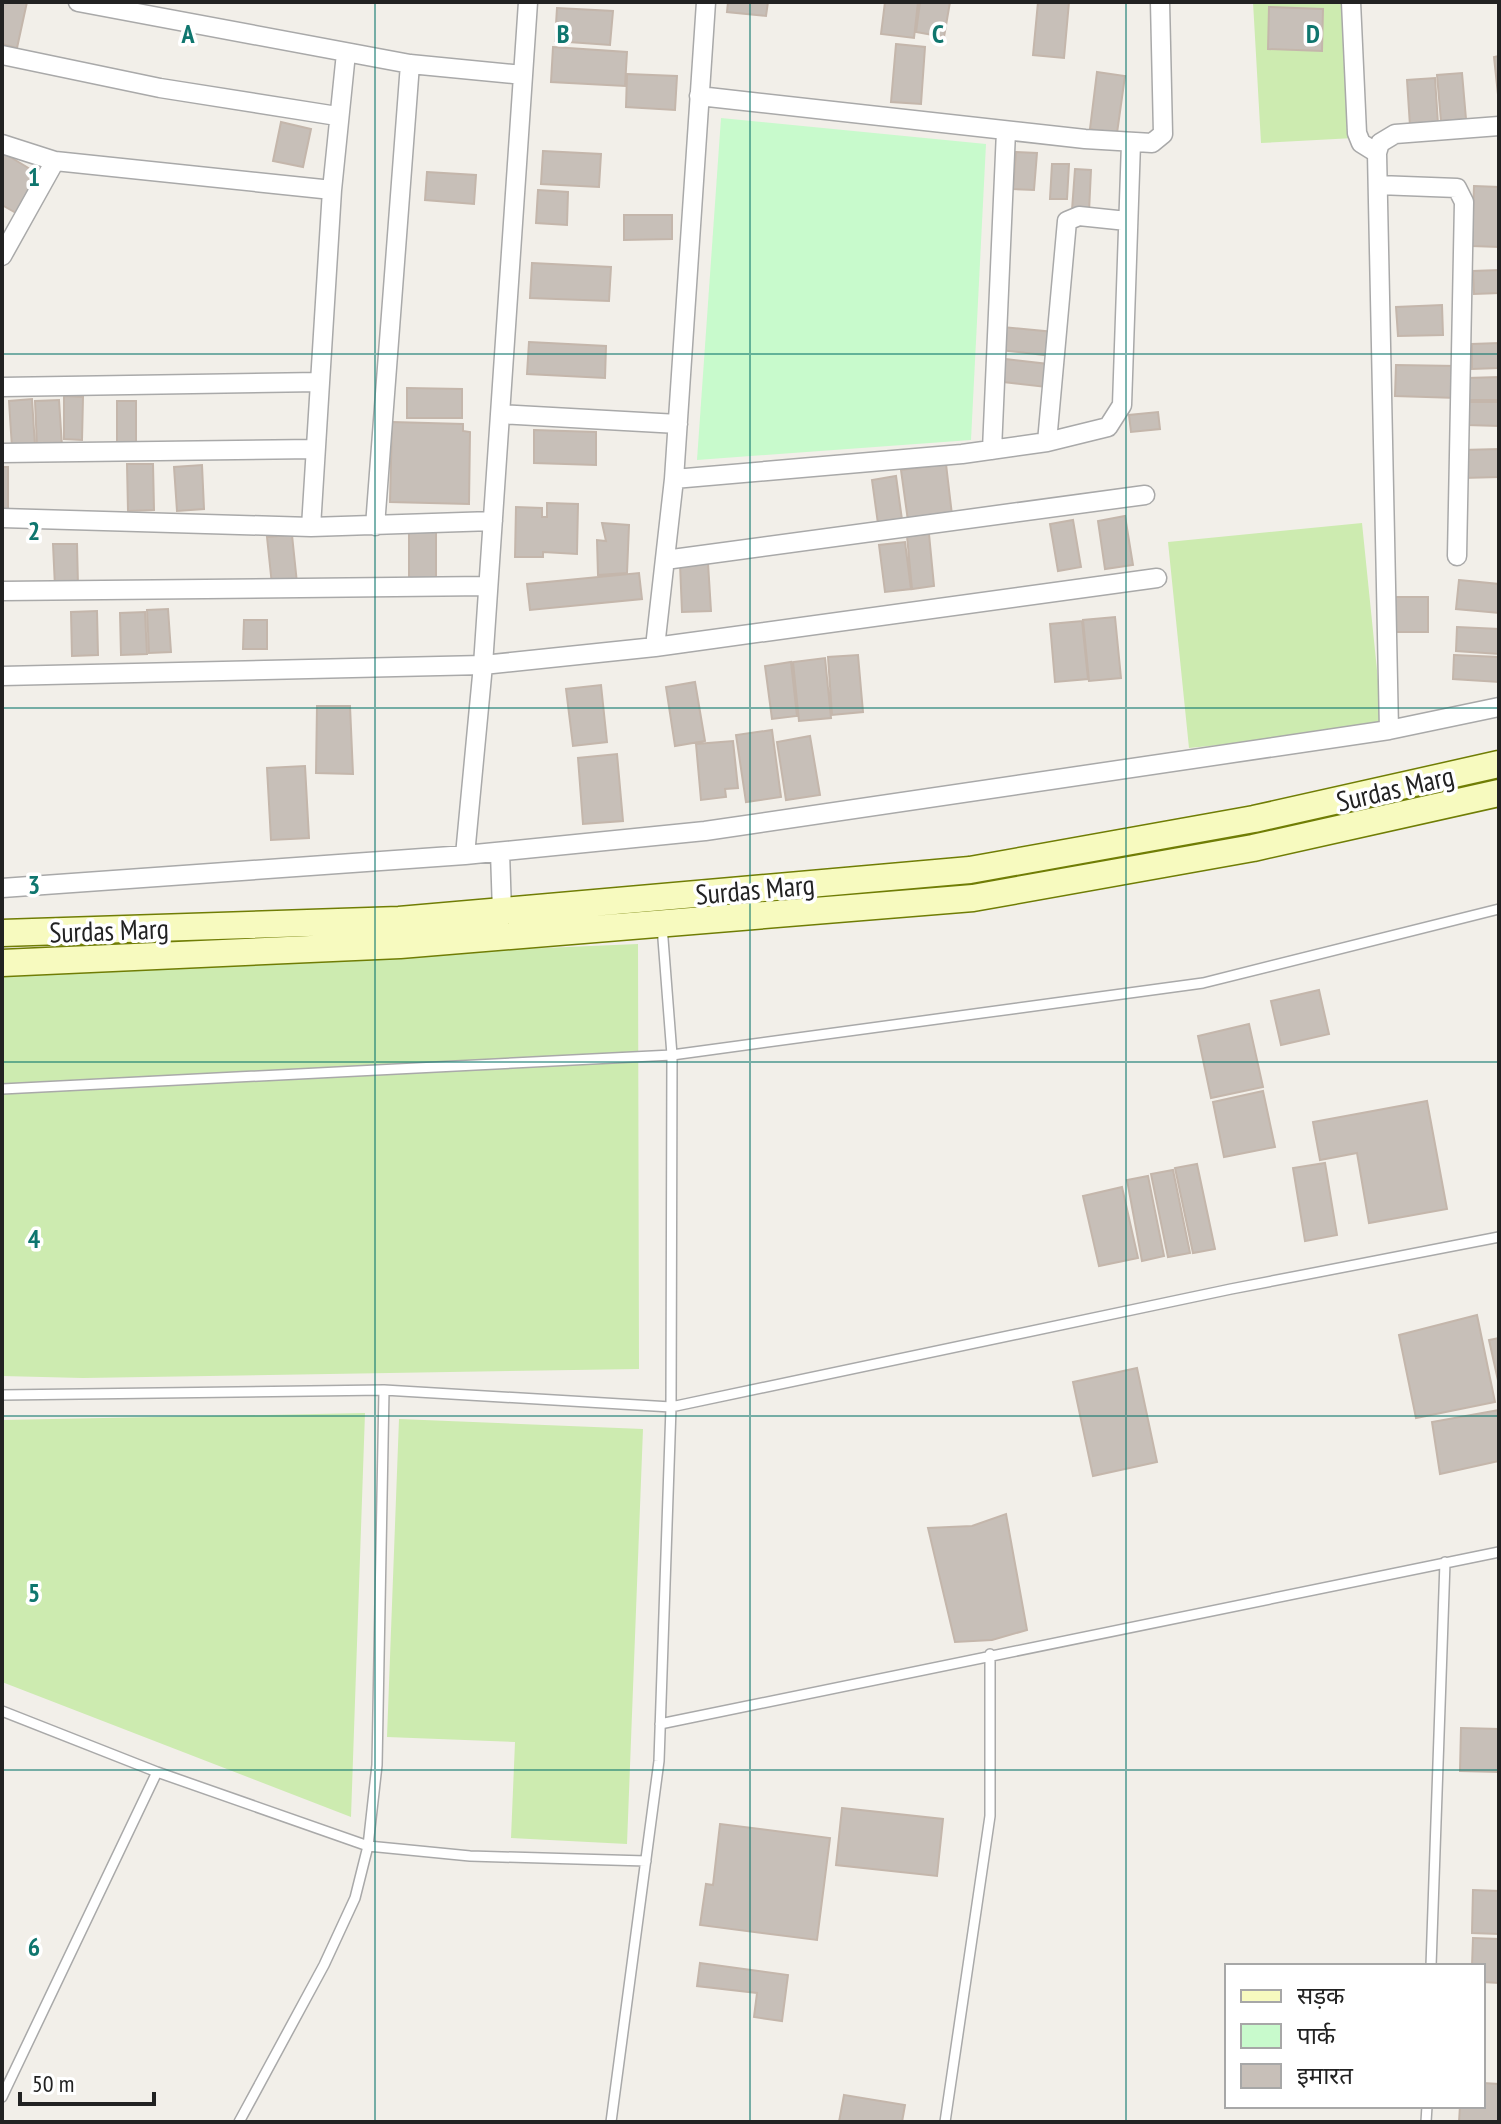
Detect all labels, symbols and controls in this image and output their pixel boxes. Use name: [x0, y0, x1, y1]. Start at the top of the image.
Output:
text: A: [180, 17, 195, 50]
text: B: [557, 17, 570, 50]
text: C: [932, 17, 944, 50]
text: D: [1306, 17, 1320, 50]
text: 1: [28, 160, 40, 193]
text: 2: [28, 514, 40, 547]
street label: Surdas Marg: [1333, 757, 1457, 819]
street label: Surdas Marg: [694, 865, 816, 913]
text: 3: [28, 868, 40, 901]
street label: Surdas Marg: [49, 909, 169, 951]
text: 4: [28, 1222, 41, 1255]
text: 5: [28, 1576, 40, 1609]
text: 6: [28, 1930, 40, 1963]
legend: [1225, 1964, 1485, 2108]
text: सड़क: [1297, 1980, 1345, 2011]
text: पार्क: [1297, 2020, 1336, 2051]
scale bar: [20, 2056, 154, 2106]
text: इमारत: [1297, 2060, 1354, 2091]
text: 50 m: [32, 2068, 74, 2099]

